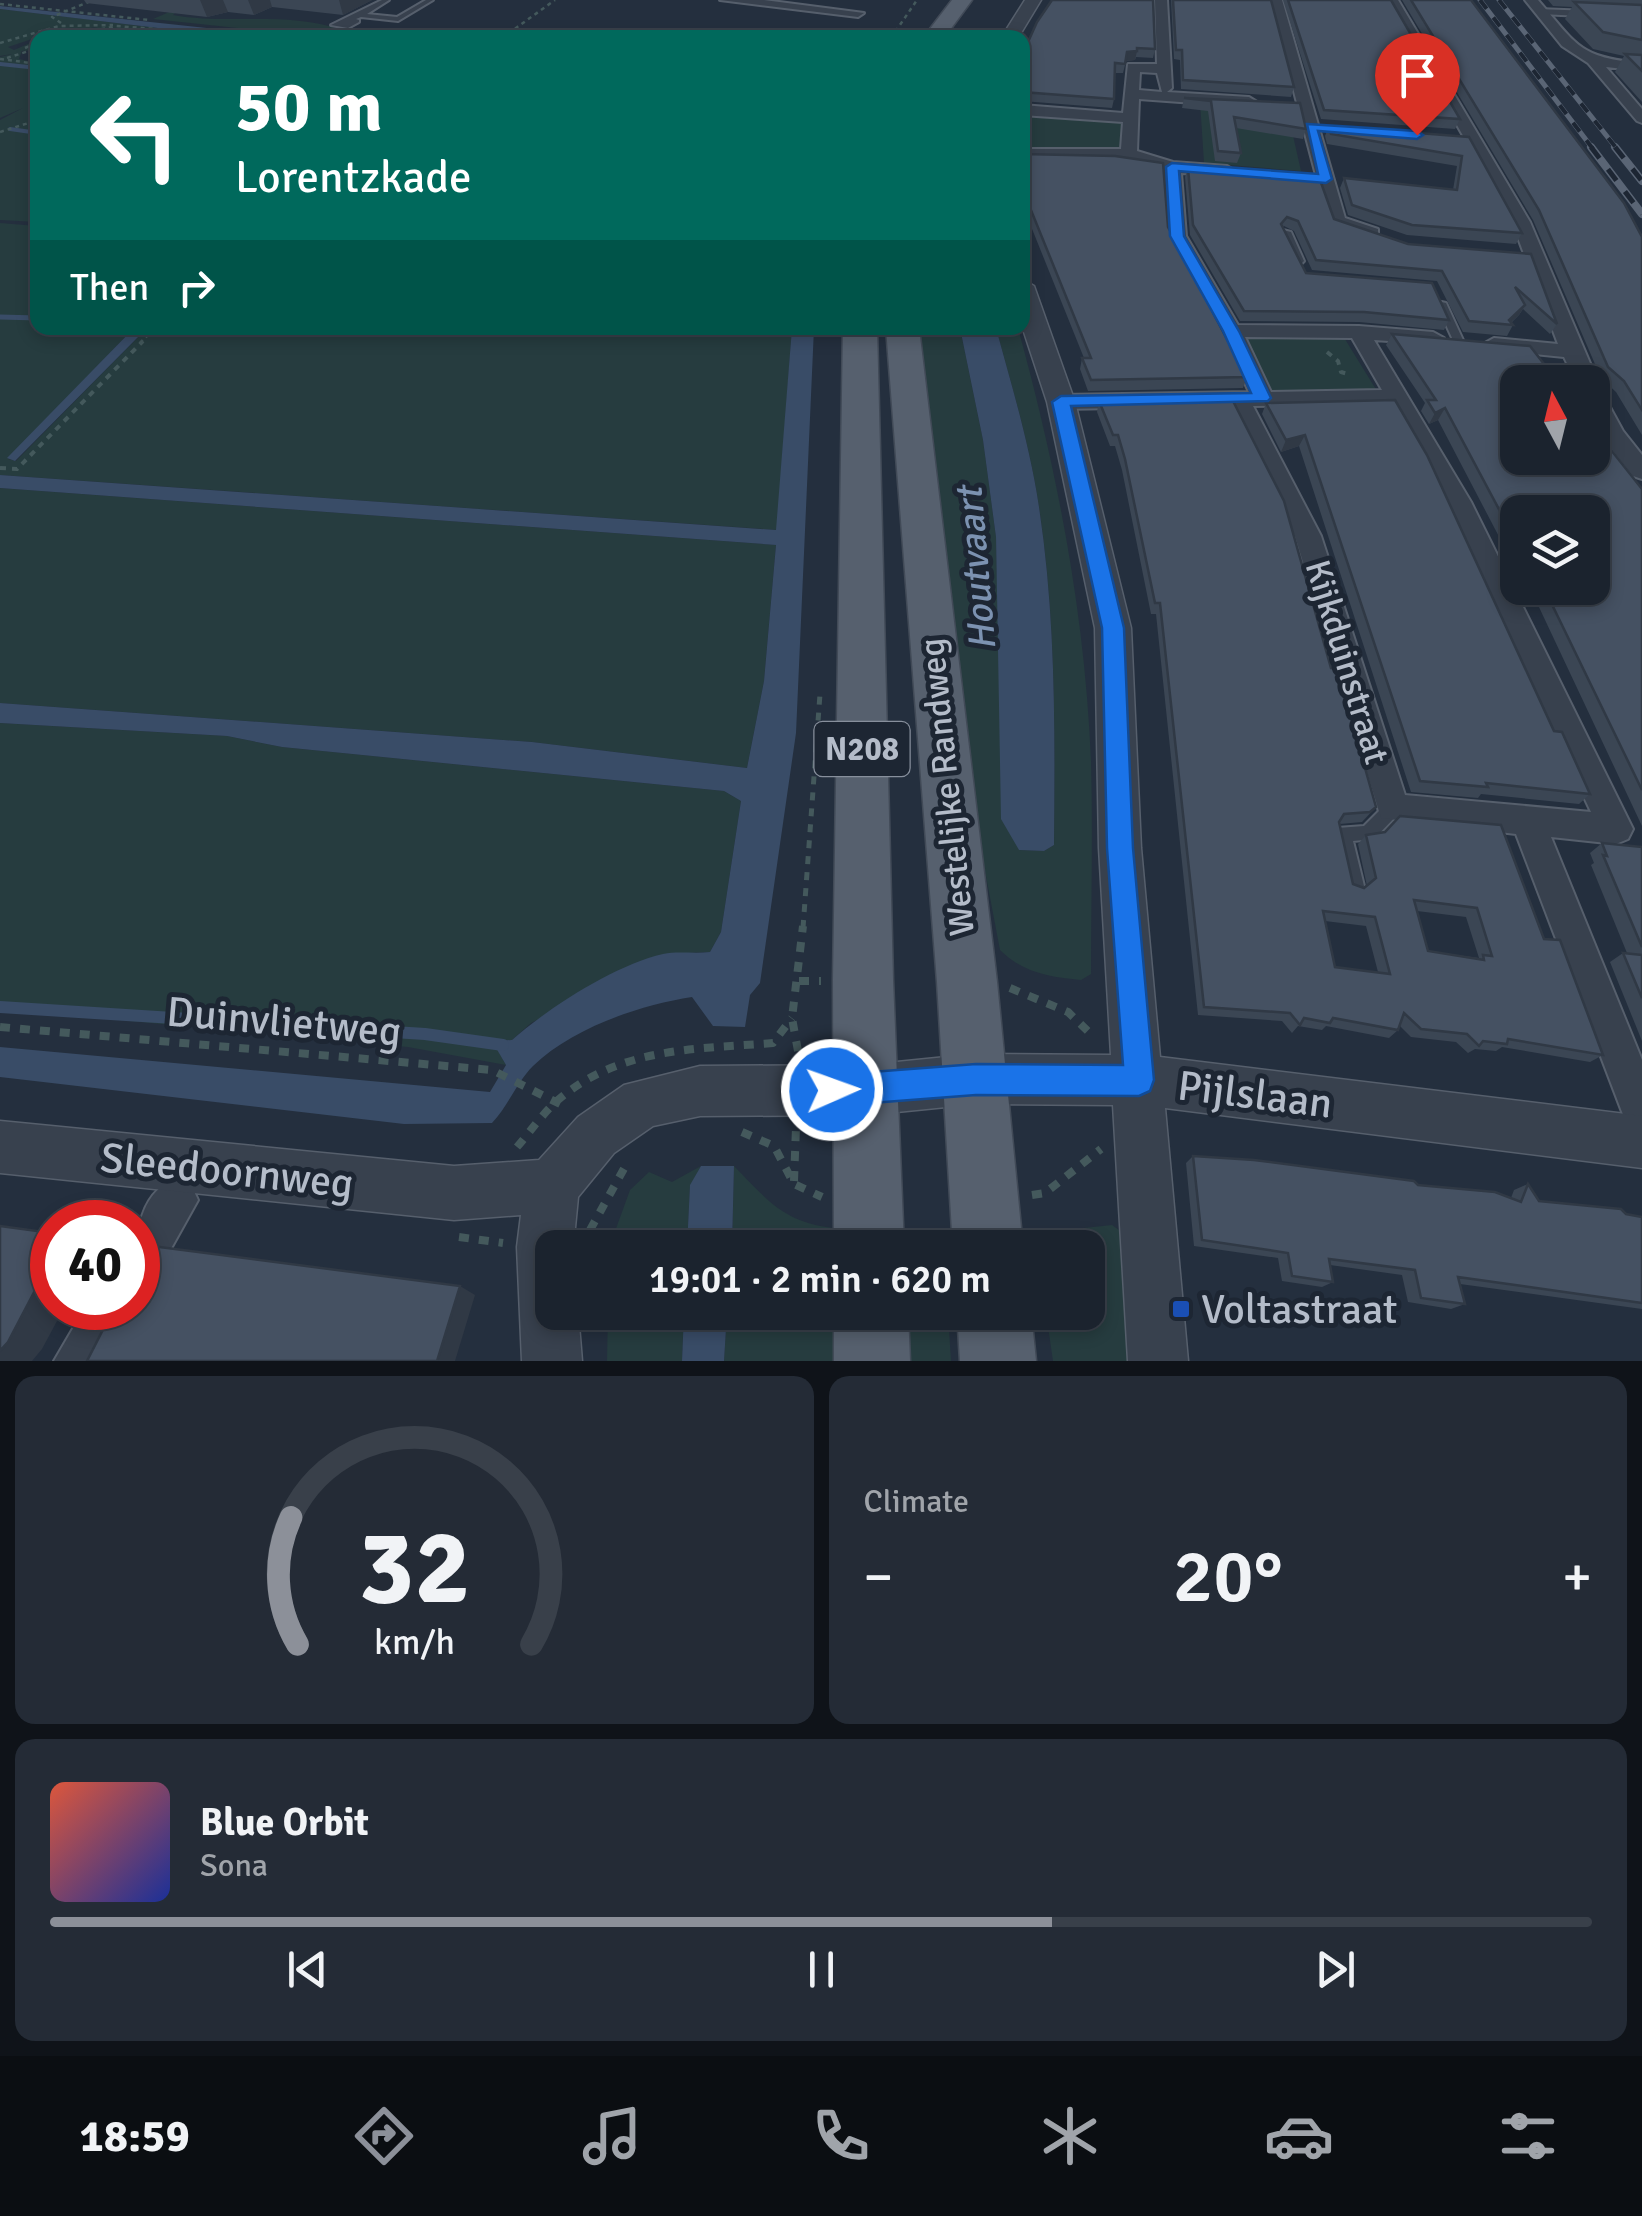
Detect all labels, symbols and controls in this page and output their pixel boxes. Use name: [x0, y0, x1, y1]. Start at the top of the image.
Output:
pin: [1375, 33, 1460, 136]
icon: arrive: [1390, 48, 1445, 103]
text: 50 m: [235, 64, 383, 150]
icon: left: [70, 70, 200, 200]
text: Lorentzkade: [235, 150, 472, 205]
icon: right: [169, 260, 224, 315]
text: Then: [70, 264, 149, 311]
north arrow: [1500, 365, 1610, 475]
map controls: [1500, 365, 1610, 605]
water label: Houtvaart: [945, 482, 1007, 653]
button: layers: [1500, 495, 1610, 605]
street label: Kijkduinstraat: [1296, 555, 1398, 769]
street label: Westelijke Randweg: [910, 636, 984, 938]
road number: N208: [814, 722, 910, 776]
street label: Duinvlietweg: [165, 986, 403, 1058]
position arrow: [780, 1038, 884, 1142]
street label: Pijlslaan: [1175, 1060, 1335, 1130]
street label: Sleedoornweg: [98, 1132, 356, 1210]
speed limit sign: 40: [30, 1200, 160, 1330]
text: 19:01 · 2 min · 620 m: [649, 1256, 991, 1303]
place label: Voltastraat: [1201, 1284, 1398, 1335]
marker: Voltastraat: [1170, 1298, 1192, 1320]
text: Climate: [864, 1482, 969, 1521]
text: 32: [358, 1504, 470, 1632]
text: 20°: [1173, 1530, 1283, 1623]
text: −: [864, 1543, 893, 1611]
text: +: [1562, 1543, 1592, 1611]
text: km/h: [374, 1620, 455, 1664]
text: Blue Orbit: [200, 1799, 369, 1846]
text: Sona: [200, 1846, 268, 1885]
icon: previous: [280, 1942, 335, 1997]
icon: pause: [794, 1942, 849, 1997]
icon: next: [1308, 1942, 1363, 1997]
icon: directions: [349, 2101, 419, 2171]
icon: music: [577, 2101, 647, 2171]
icon: phone: [806, 2101, 876, 2171]
icon: climate: [1035, 2101, 1105, 2171]
icon: car: [1264, 2101, 1334, 2171]
icon: filters: [1493, 2101, 1563, 2171]
text: 18:59: [79, 2109, 190, 2164]

